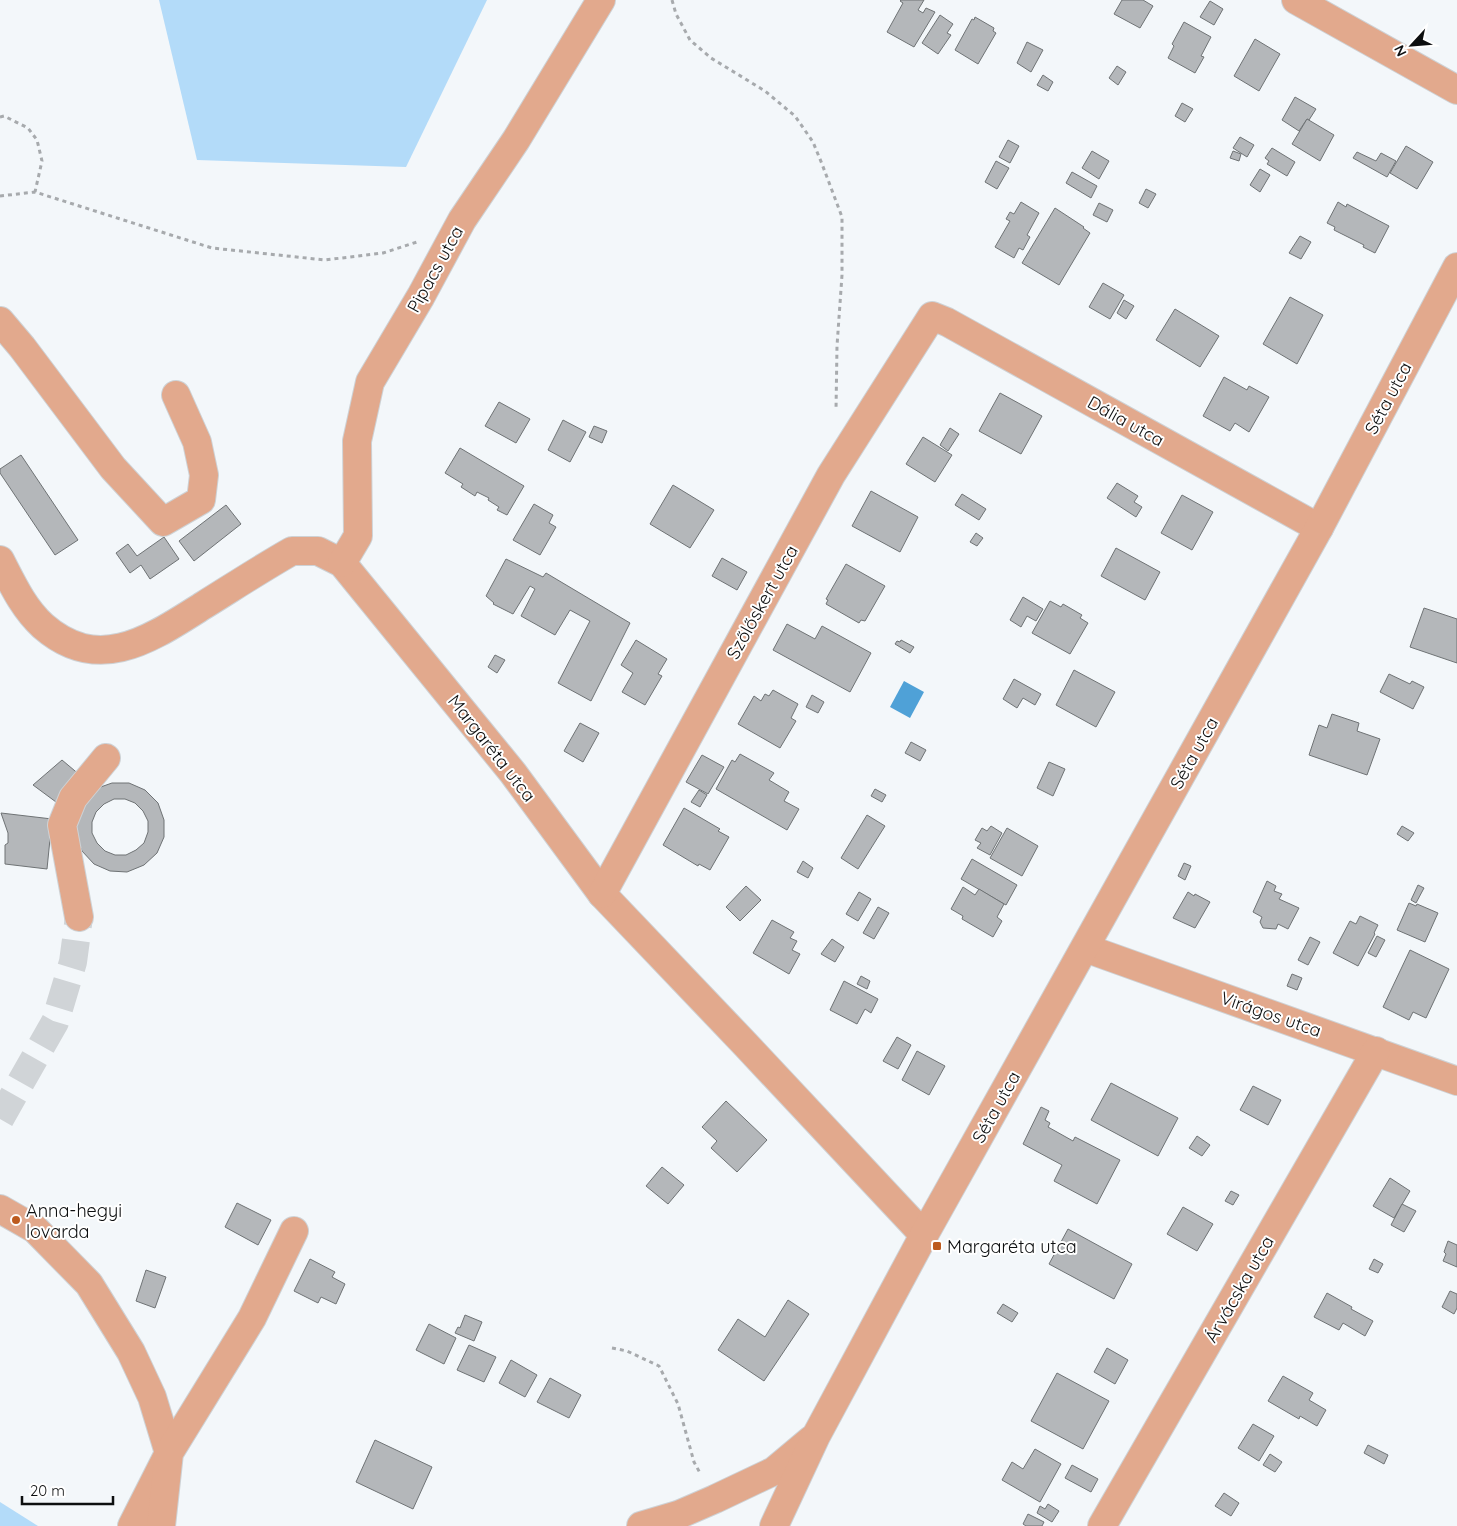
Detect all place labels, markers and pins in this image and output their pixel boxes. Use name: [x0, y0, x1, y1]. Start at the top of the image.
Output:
place label: Anna-hegyi lovarda: [26, 1199, 122, 1243]
marker: Anna-hegyi lovarda: [10, 1214, 22, 1226]
place label: Margaréta utca: [947, 1235, 1077, 1258]
marker: Margaréta utca: [931, 1240, 943, 1252]

